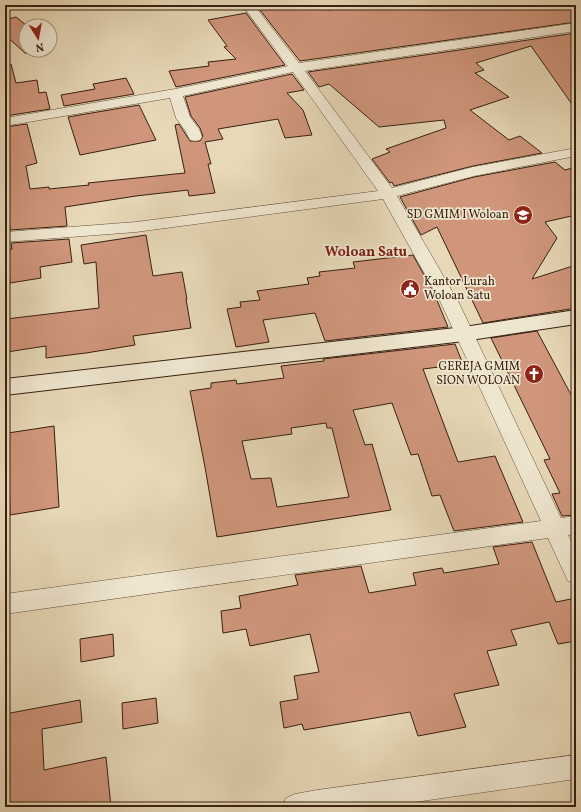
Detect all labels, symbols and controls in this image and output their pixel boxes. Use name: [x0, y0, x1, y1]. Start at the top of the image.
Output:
north arrow: [18, 18, 58, 58]
text: N: [34, 38, 45, 54]
school or university icon: SD GMIM I Woloan: [512, 204, 534, 226]
place label: SD GMIM I Woloan: [407, 207, 509, 223]
district label: Woloan Satu: [325, 243, 408, 262]
place label: Kantor Lurah Woloan Satu: [424, 274, 495, 304]
public building icon: Kantor Lurah Woloan Satu: [399, 278, 421, 300]
place label: GEREJA GMIM SION WOLOAN: [436, 359, 520, 389]
church icon: GEREJA GMIM SION WOLOAN: [523, 363, 545, 385]

